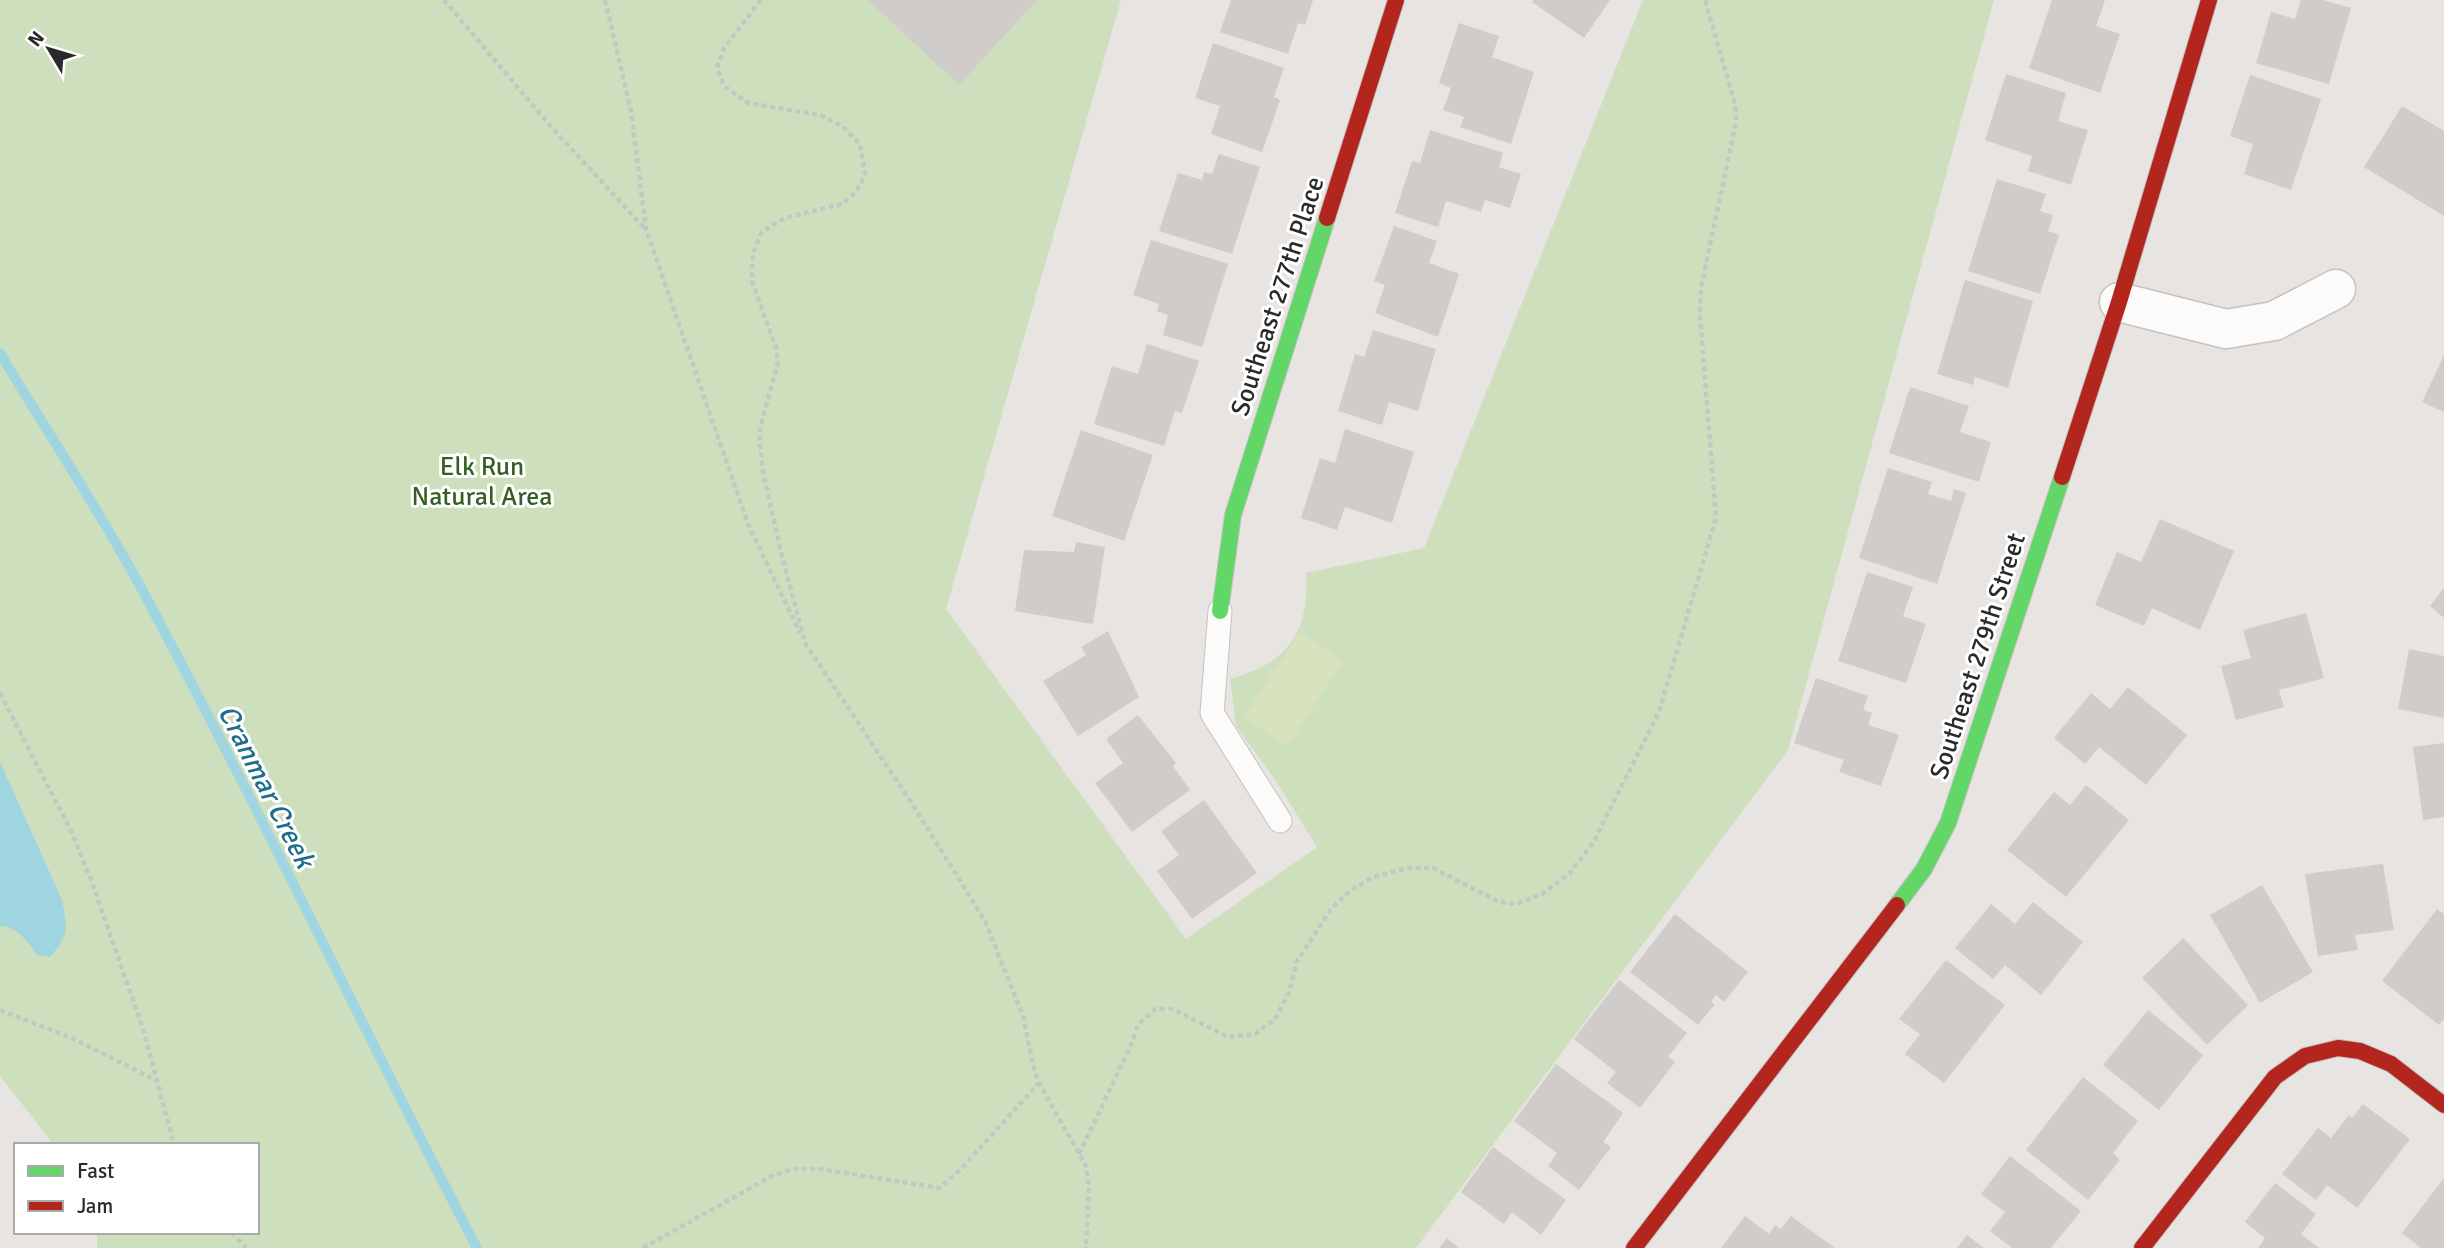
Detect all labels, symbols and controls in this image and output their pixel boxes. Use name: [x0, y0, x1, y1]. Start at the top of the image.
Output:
north arrow: [14, 14, 84, 84]
text: N: [23, 27, 50, 52]
street label: Southeast 277th Place: [1224, 173, 1332, 420]
park label: Elk Run Natural Area: [412, 451, 552, 513]
street label: Southeast 279th Street: [1923, 529, 2033, 783]
water label: Cranmar Creek: [210, 699, 323, 876]
legend: [14, 1143, 259, 1234]
text: Fast: [77, 1158, 114, 1184]
text: Jam: [77, 1193, 113, 1219]

